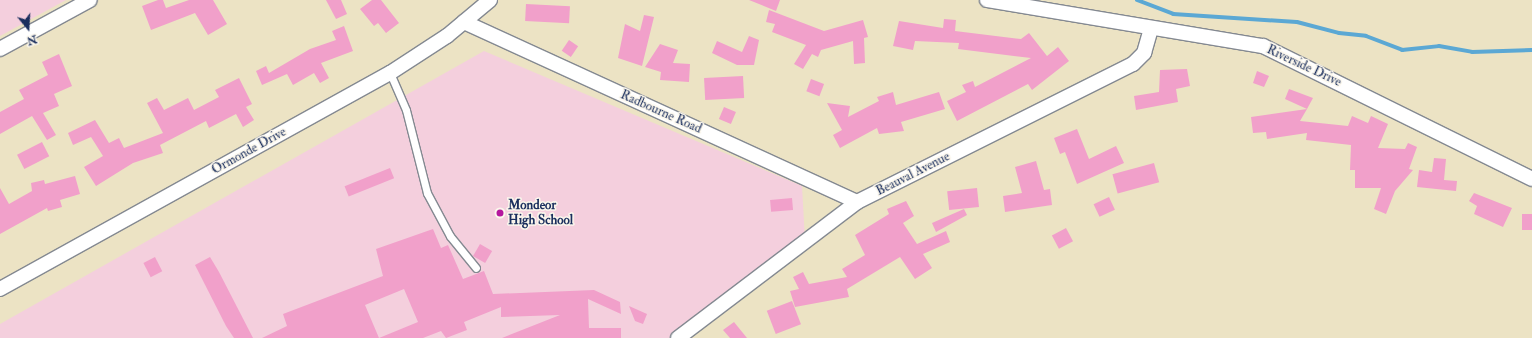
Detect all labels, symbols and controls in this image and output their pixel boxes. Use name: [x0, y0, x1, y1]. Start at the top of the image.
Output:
north arrow: [8, 8, 48, 48]
text: N: [25, 32, 39, 48]
street label: Riverside Drive: [1264, 42, 1344, 90]
street label: Radbourne Road: [618, 87, 704, 137]
street label: Ormonde Drive: [209, 124, 289, 178]
street label: Beauval Avenue: [874, 149, 952, 199]
place label: Mondeor High School: [508, 198, 573, 229]
marker: Mondeor High School: [495, 208, 505, 218]

